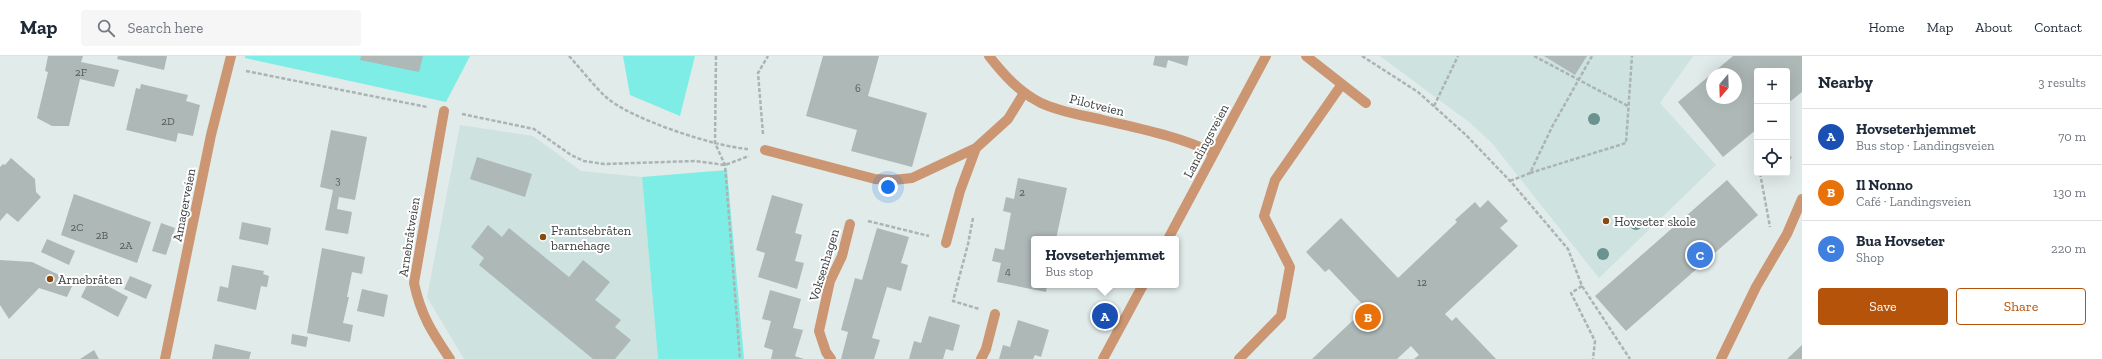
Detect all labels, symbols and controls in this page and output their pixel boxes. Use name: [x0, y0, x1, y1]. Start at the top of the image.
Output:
search box: [81, 10, 361, 46]
text: Map: [20, 16, 57, 39]
icon: search: [95, 17, 117, 39]
text: Search here: [127, 19, 203, 37]
text: Home: [1869, 19, 1905, 36]
text: Map: [1927, 19, 1953, 36]
text: About: [1975, 19, 2012, 36]
text: Contact: [2034, 19, 2082, 36]
house number: 2F: [75, 66, 87, 79]
north arrow: [1706, 68, 1742, 104]
map controls: [1754, 68, 1790, 176]
button: +: [1754, 68, 1790, 104]
text: Nearby: [1818, 72, 1873, 92]
text: 3 results: [2038, 75, 2086, 90]
house number: 6: [855, 82, 861, 95]
street label: Pilotveien: [1068, 91, 1126, 119]
street label: Landingsveien: [1180, 101, 1232, 181]
button: −: [1754, 104, 1790, 140]
house number: 2D: [161, 115, 175, 128]
text: Hovseterhjemmet: [1856, 120, 1976, 138]
text: A: [1827, 129, 1835, 144]
text: 70 m: [2058, 129, 2086, 144]
text: Bus stop · Landingsveien: [1856, 138, 1994, 153]
button: locate: [1754, 140, 1790, 176]
street label: Amagerveien: [170, 167, 199, 243]
house number: 3: [335, 174, 341, 187]
text: Il Nonno: [1856, 176, 1913, 194]
your location: [878, 177, 898, 197]
text: B: [1827, 185, 1835, 200]
text: 130 m: [2053, 185, 2086, 200]
house number: 2: [1019, 186, 1025, 199]
text: Café · Landingsveien: [1856, 194, 1971, 209]
street label: Arnebråtveien: [395, 195, 423, 278]
place label: Hovseter skole: [1614, 214, 1696, 229]
marker: Hovseter skole: [1601, 216, 1611, 226]
house number: 2C: [71, 221, 83, 234]
place label: Frantsebråten barnehage: [550, 223, 632, 253]
street label: Voksenhagen: [806, 227, 842, 304]
house number: 2B: [96, 229, 109, 242]
marker: Frantsebråten barnehage: [538, 232, 548, 242]
text: Bua Hovseter: [1856, 232, 1945, 250]
popup: [1031, 236, 1179, 288]
house number: 2A: [120, 239, 133, 252]
pin: C: [1687, 240, 1713, 270]
text: C: [1827, 241, 1835, 256]
text: 220 m: [2051, 241, 2086, 256]
text: Hovseterhjemmet: [1045, 246, 1165, 264]
text: Shop: [1856, 250, 1884, 265]
text: Bus stop: [1045, 264, 1093, 279]
house number: 4: [1005, 265, 1011, 278]
place label: Arnebråten: [58, 272, 123, 287]
marker: Arnebråten: [45, 274, 55, 284]
house number: 12: [1417, 276, 1427, 289]
button: Save: [1818, 288, 1948, 325]
button: Share: [1956, 288, 2086, 325]
pin: A: [1092, 301, 1118, 331]
pin: B: [1355, 302, 1381, 332]

